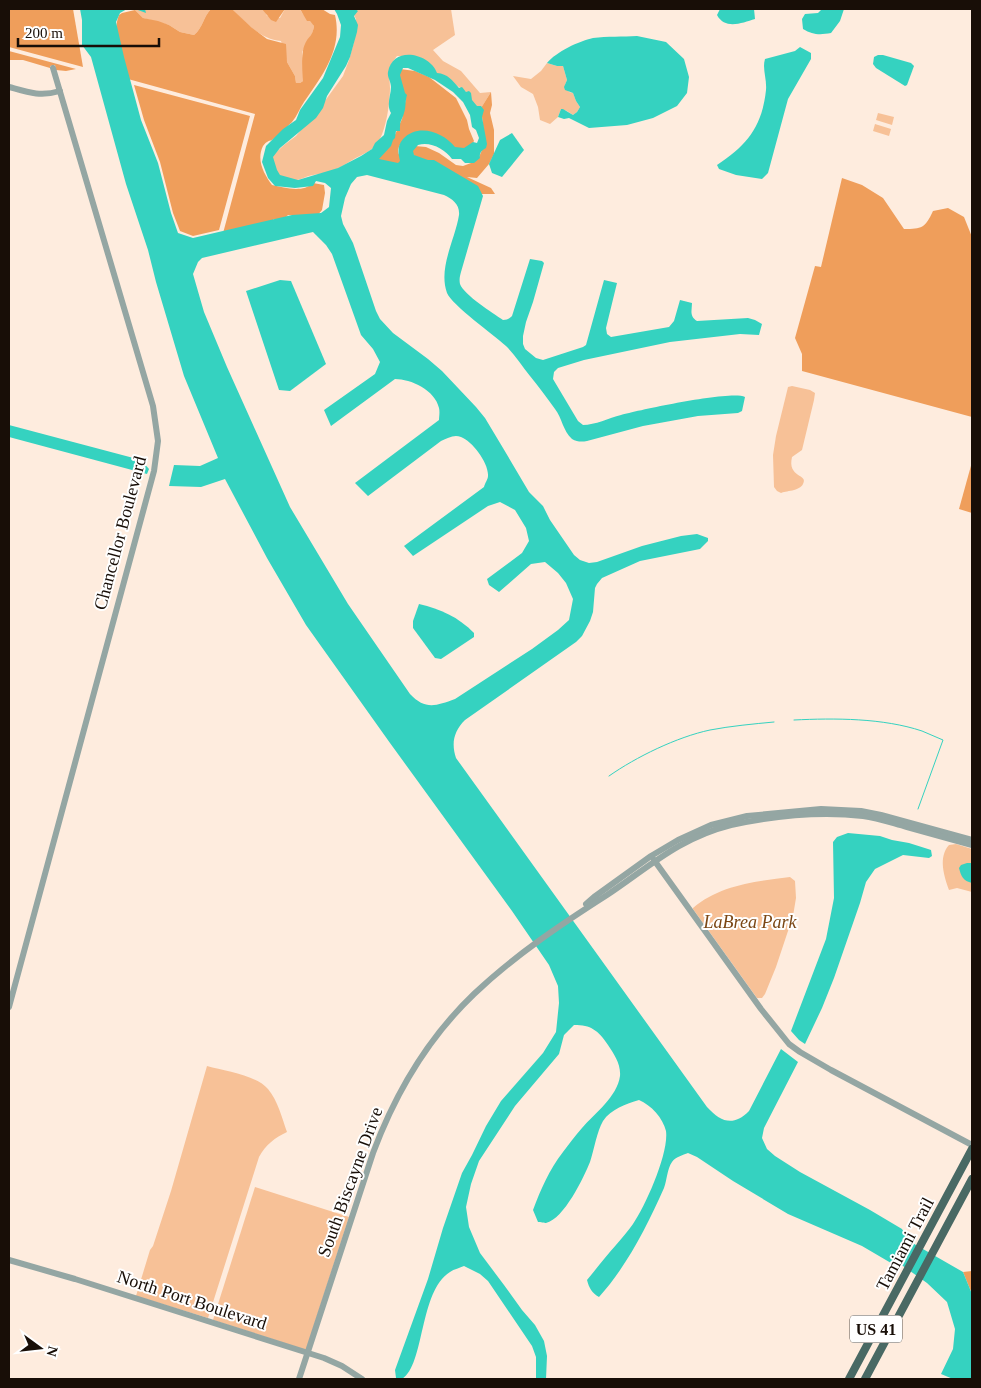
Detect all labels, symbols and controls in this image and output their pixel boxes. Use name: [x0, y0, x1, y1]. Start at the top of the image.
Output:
scale bar: [18, 15, 159, 47]
text: 200 m: [25, 25, 63, 41]
street label: Chancellor Boulevard: [90, 454, 150, 612]
park label: LaBrea Park: [703, 912, 797, 932]
street label: South Biscayne Drive: [314, 1104, 386, 1260]
street label: Tamiami Trail: [872, 1194, 938, 1294]
street label: North Port Boulevard: [115, 1266, 269, 1334]
road number: US 41: [850, 1316, 902, 1342]
north arrow: [15, 1323, 65, 1373]
text: N: [44, 1344, 61, 1358]

